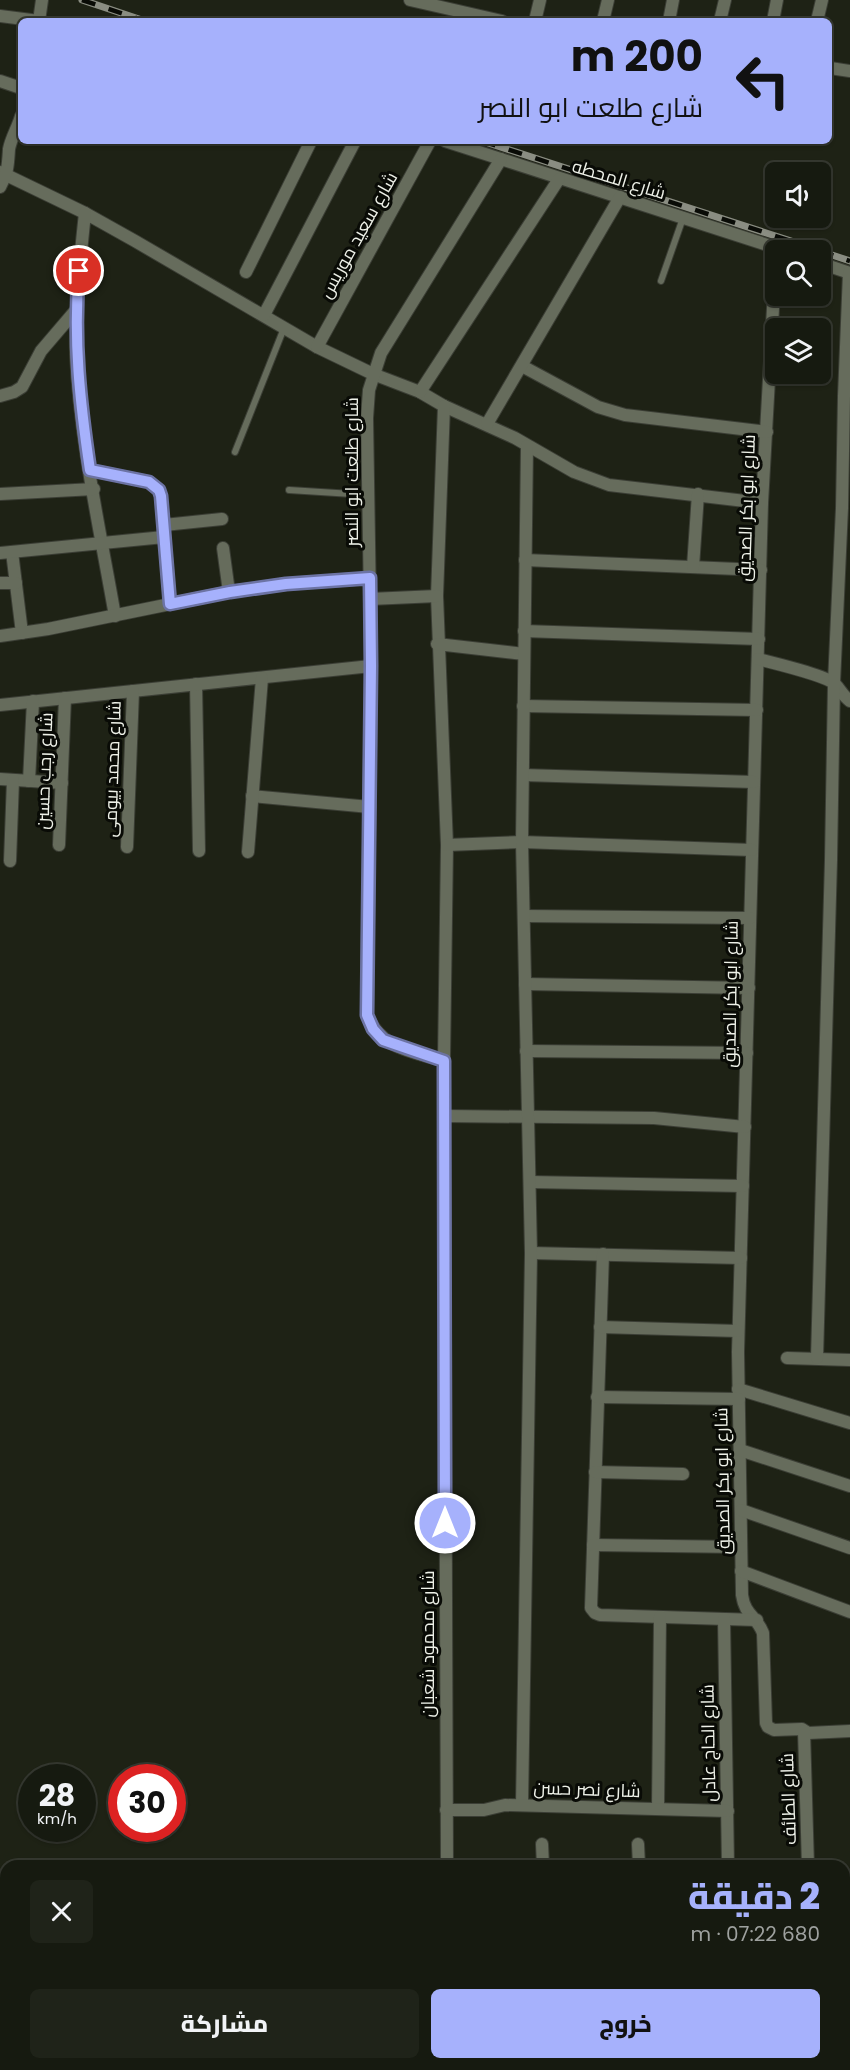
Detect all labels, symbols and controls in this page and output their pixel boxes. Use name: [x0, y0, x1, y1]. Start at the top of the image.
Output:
text: 200 m: [571, 27, 703, 86]
icon: left: [724, 42, 802, 120]
text: شارع طلعت ابو النصر: [479, 89, 703, 126]
street label: شارع المحطه: [569, 153, 669, 205]
map controls: [765, 162, 831, 384]
button: sound: [765, 162, 831, 228]
street label: شارع سعيد موريس: [313, 167, 403, 303]
button: search: [765, 240, 831, 306]
pin: [53, 245, 104, 296]
icon: arrive: [62, 254, 95, 287]
button: layers: [765, 318, 831, 384]
street label: شارع طلعت ابو النصر: [339, 397, 364, 548]
street label: شارع ابو بكر الصديق: [731, 434, 761, 582]
street label: شارع محمد بيومى: [97, 700, 127, 838]
street label: شارع رجب حسين: [29, 712, 59, 830]
street label: شارع ابو بكر الصديق: [716, 920, 744, 1068]
street label: شارع ابو بكر الصديق: [708, 1407, 736, 1555]
position arrow: [413, 1491, 477, 1555]
street label: شارع محمود شعبان: [415, 1570, 440, 1718]
street label: شارع الحاج عادل: [694, 1684, 722, 1802]
street label: شارع الطائف: [774, 1753, 802, 1845]
speed limit sign: 30: [108, 1764, 186, 1842]
text: 28: [39, 1774, 75, 1817]
street label: شارع نصر حسن: [533, 1775, 641, 1803]
text: km/h: [37, 1808, 77, 1829]
text: 2 دقيقة: [688, 1871, 820, 1922]
button: close: [30, 1880, 93, 1943]
text: 680 m · 07:22: [691, 1920, 820, 1948]
button: مشاركة: [30, 1989, 419, 2058]
button: خروج: [431, 1989, 820, 2058]

